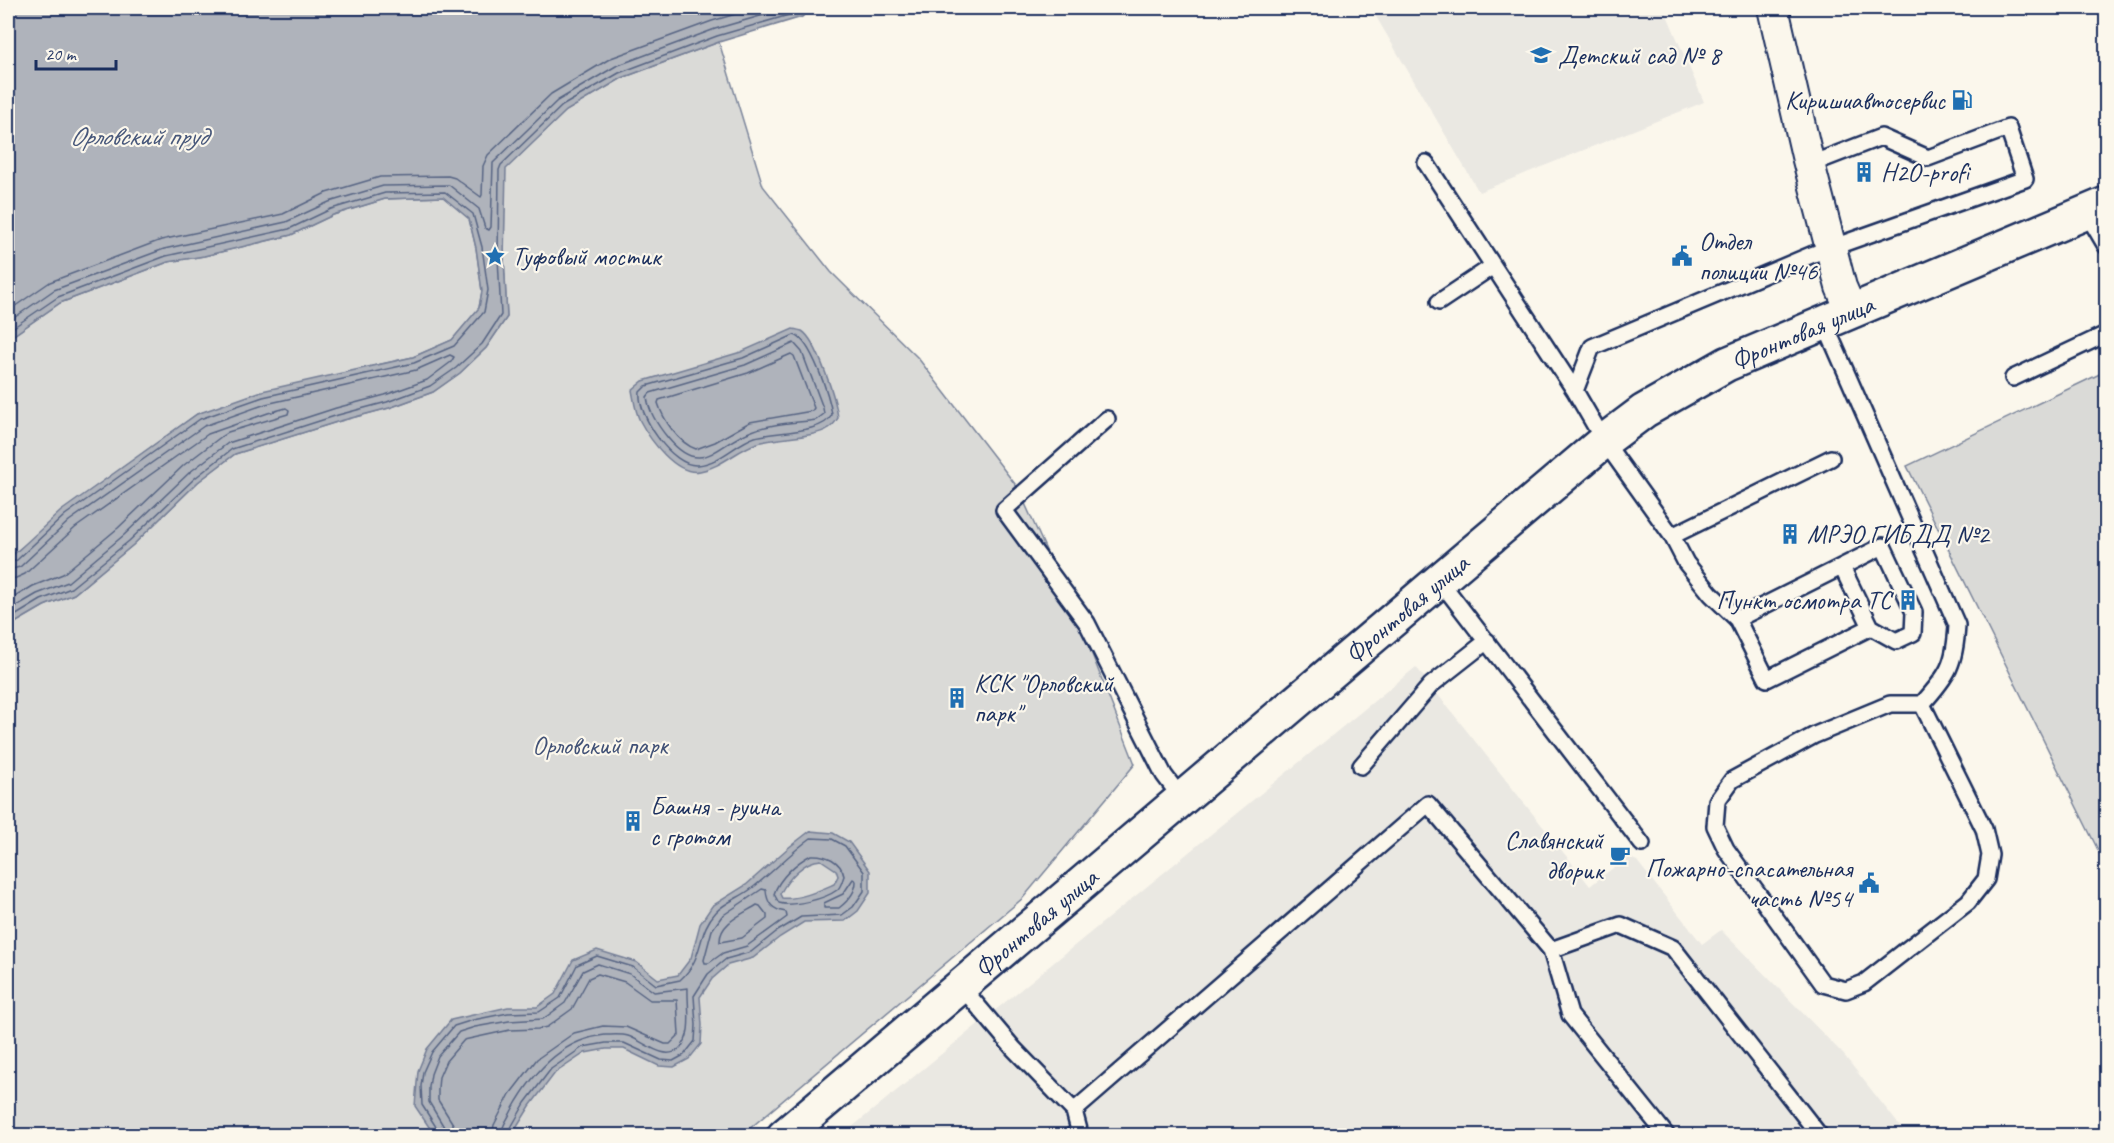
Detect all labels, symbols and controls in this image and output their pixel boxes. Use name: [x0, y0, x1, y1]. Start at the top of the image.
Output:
scale bar: [36, 33, 116, 71]
place label: Детский сад № 8: [1558, 39, 1723, 72]
text: 20 m: [45, 43, 78, 65]
school or university icon: Детский сад № 8: [1529, 43, 1553, 67]
place label: Киришиавтосервис: [1785, 84, 1946, 117]
fuel station icon: Киришиавтосервис: [1950, 88, 1974, 112]
water label: Орловский пруд: [69, 119, 213, 153]
place label: H2O-profi: [1881, 156, 1972, 189]
building icon: H2O-profi: [1852, 160, 1876, 184]
place label: Отдел полиции №46: [1699, 225, 1819, 288]
place label: Туфовый мостик: [512, 240, 663, 273]
place icon: Туфовый мостик: [483, 244, 507, 268]
public building icon: Отдел полиции №46: [1670, 244, 1694, 268]
street label: Фронтовая улица: [1726, 287, 1880, 377]
place label: МРЭО ГИБДД №2: [1807, 518, 1991, 551]
building icon: МРЭО ГИБДД №2: [1778, 522, 1802, 546]
street label: Фронтовая улица: [1338, 546, 1476, 670]
place label: Пункт осмотра ТС: [1716, 584, 1894, 617]
building icon: Пункт осмотра ТС: [1896, 588, 1920, 612]
place label: КСК "Орловский парк": [974, 667, 1115, 730]
building icon: КСК "Орловский парк": [945, 686, 969, 710]
park label: Орловский парк: [532, 729, 669, 762]
place label: Башня - руина с гротом: [650, 790, 782, 853]
building icon: Башня - руина с гротом: [621, 809, 645, 833]
place label: Славянский дворик: [1505, 824, 1605, 887]
cafe icon: Славянский дворик: [1608, 843, 1632, 867]
place label: Пожарно-спасательная часть №54: [1645, 852, 1854, 915]
street label: Фронтовая улица: [967, 860, 1106, 984]
public building icon: Пожарно-спасательная часть №54: [1857, 871, 1881, 895]

